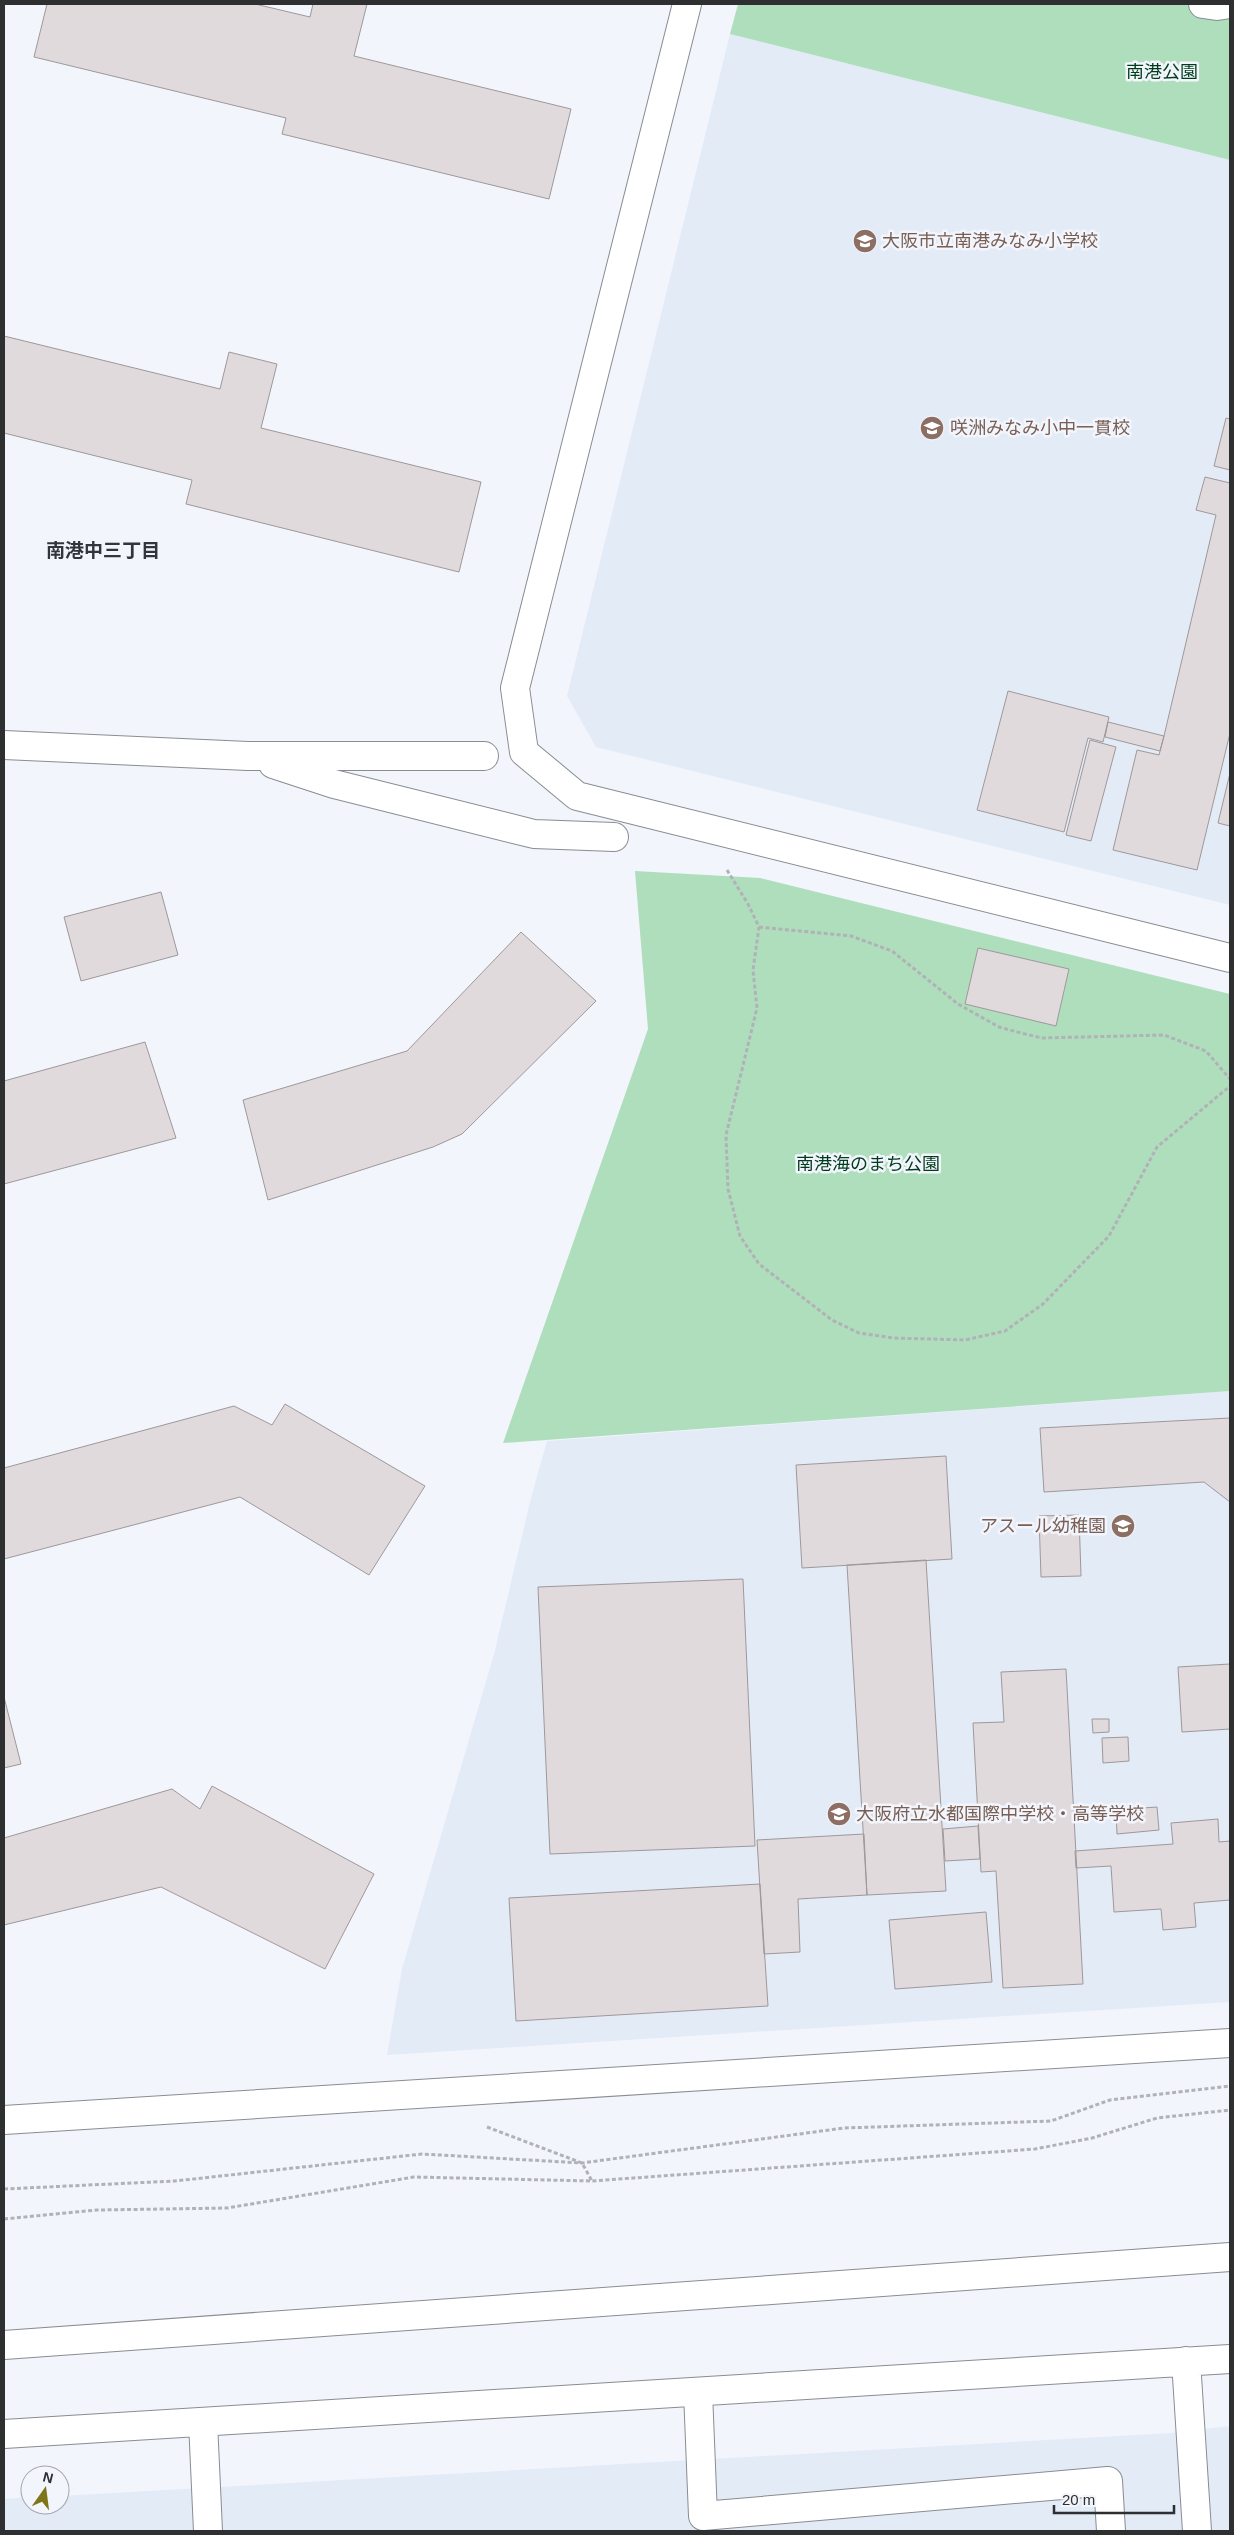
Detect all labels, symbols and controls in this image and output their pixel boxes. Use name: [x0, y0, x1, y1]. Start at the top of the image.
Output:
park label: 南港公園: [1126, 62, 1198, 82]
school or university icon: 大阪市立南港みなみ小学校: [852, 228, 878, 254]
place label: 大阪市立南港みなみ小学校: [882, 231, 1098, 251]
school or university icon: 咲洲みなみ小中一貫校: [919, 415, 945, 441]
place label: 咲洲みなみ小中一貫校: [950, 418, 1130, 438]
district label: 南港中三丁目: [46, 540, 160, 561]
park label: 南港海のまち公園: [796, 1154, 940, 1174]
school or university icon: アスール幼稚園: [1110, 1513, 1136, 1539]
place label: アスール幼稚園: [980, 1516, 1106, 1536]
school or university icon: 大阪府立水都国際中学校・高等学校: [826, 1801, 852, 1827]
place label: 大阪府立水都国際中学校・高等学校: [856, 1804, 1144, 1824]
north arrow: [20, 2465, 70, 2515]
text: N: [41, 2468, 55, 2486]
scale bar: [1054, 2482, 1174, 2514]
text: 20 m: [1062, 2491, 1095, 2508]

